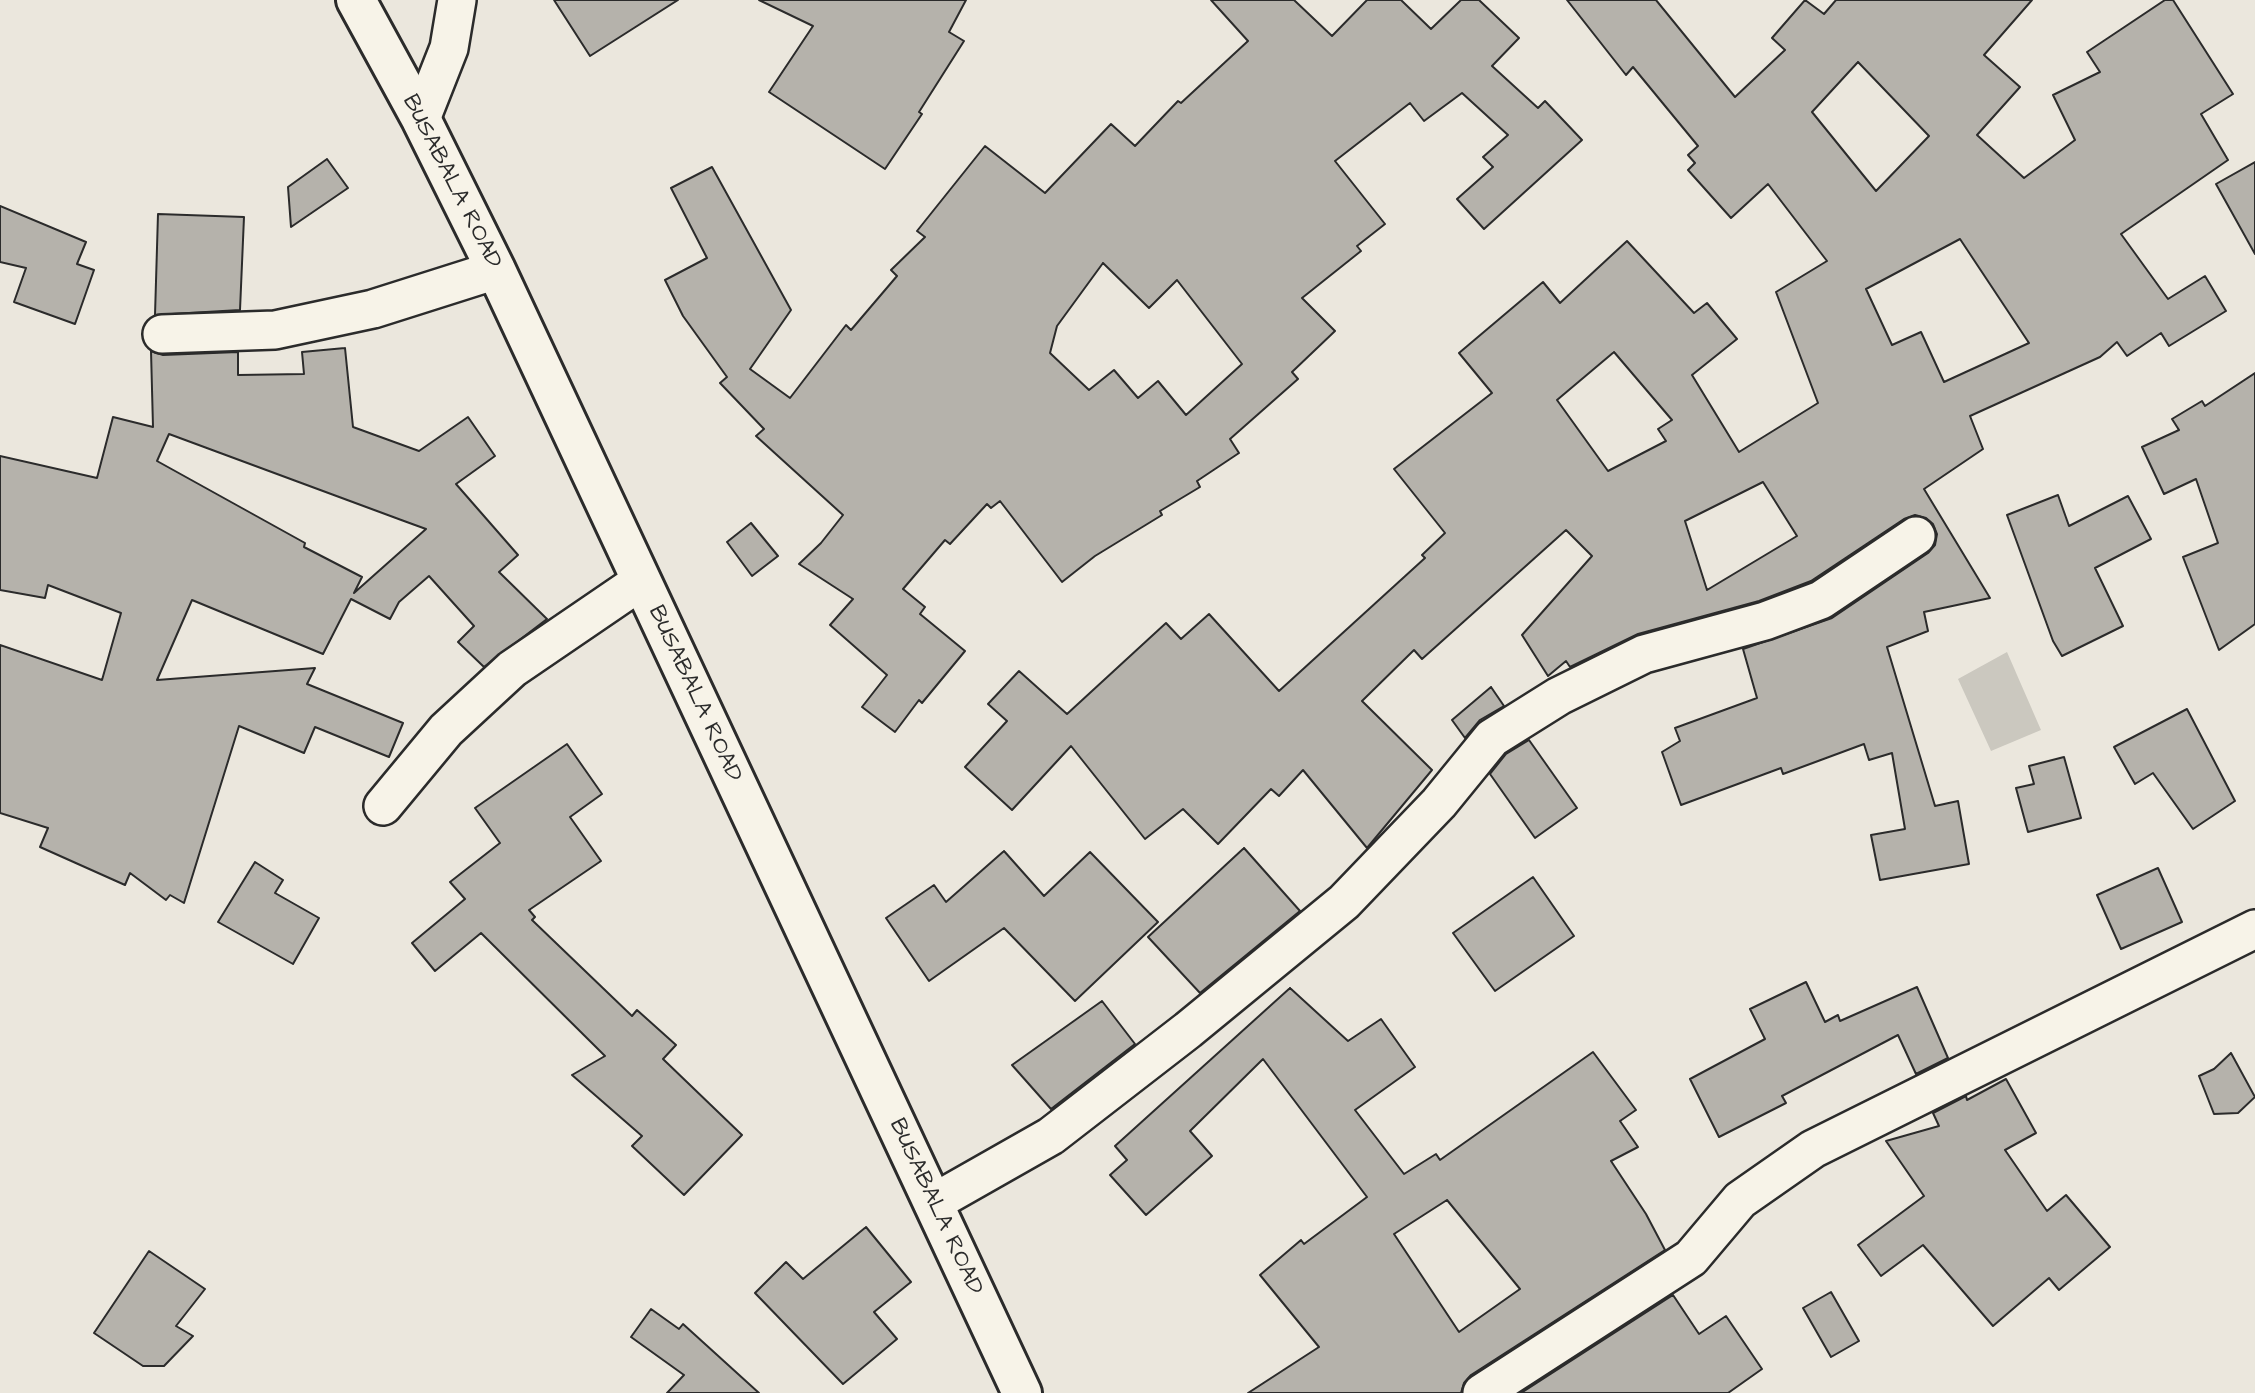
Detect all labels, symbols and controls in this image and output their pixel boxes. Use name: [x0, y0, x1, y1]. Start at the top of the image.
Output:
street label: BUSABALA ROAD: [395, 91, 507, 273]
street label: BUSABALA ROAD: [641, 602, 747, 786]
street label: BUSABALA ROAD: [882, 1115, 988, 1299]

